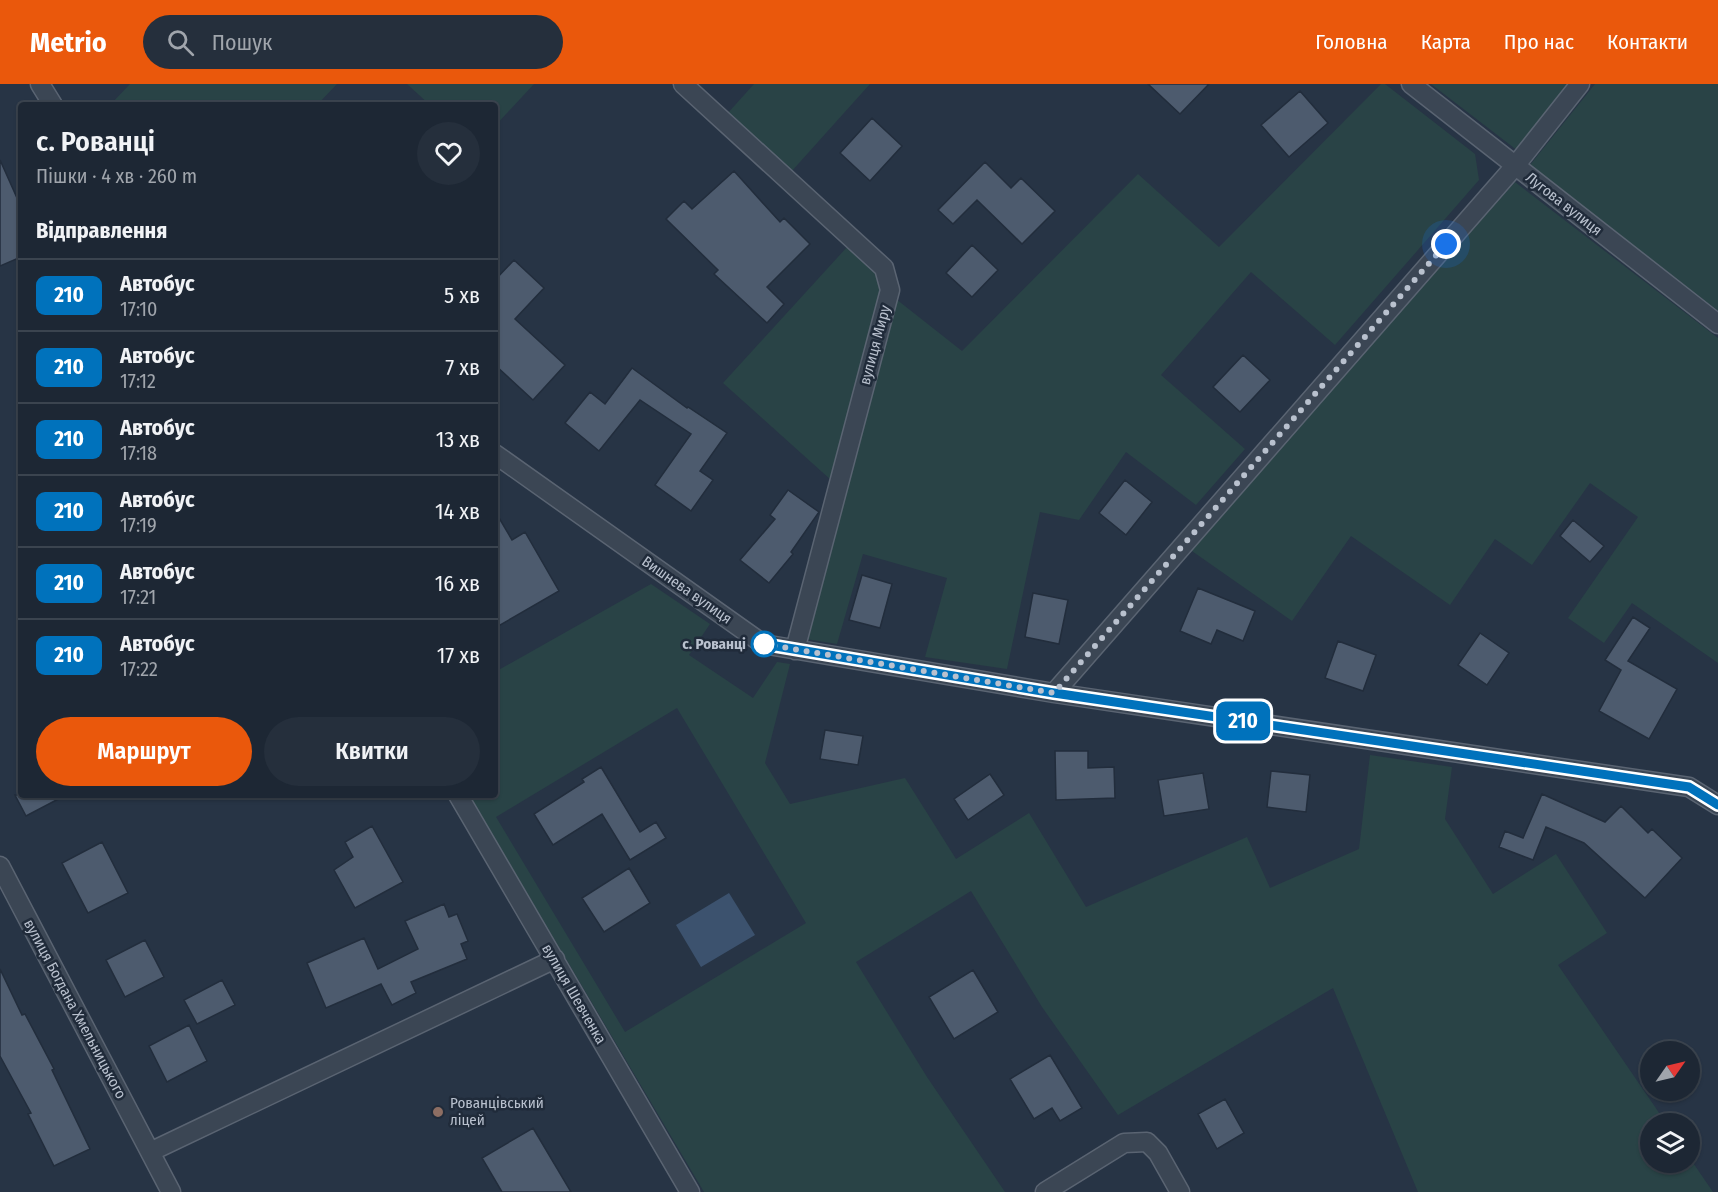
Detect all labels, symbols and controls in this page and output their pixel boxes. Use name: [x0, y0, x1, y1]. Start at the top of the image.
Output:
search box: [143, 15, 563, 69]
text: Metrio: [30, 26, 107, 59]
icon: search: [164, 26, 197, 59]
text: Пошук: [212, 29, 272, 56]
text: Головна: [1315, 29, 1388, 55]
text: Карта: [1421, 29, 1471, 55]
text: Про нас: [1504, 29, 1574, 55]
text: Контакти: [1607, 29, 1688, 55]
button: heart: [417, 122, 480, 185]
text: с. Рованці: [36, 125, 155, 158]
text: Пішки · 4 хв · 260 m: [36, 164, 197, 188]
street label: Лугова вулиця: [1522, 169, 1606, 239]
text: Відправлення: [36, 217, 167, 244]
your location: [1431, 229, 1461, 259]
text: Автобус: [120, 270, 195, 297]
text: 210: [54, 282, 84, 308]
text: 5 хв: [444, 282, 480, 309]
text: 17:10: [120, 297, 158, 321]
street label: вулиця Миру: [856, 303, 894, 387]
text: Автобус: [120, 342, 195, 369]
text: 210: [54, 354, 84, 380]
text: 7 хв: [445, 354, 480, 381]
text: 17:12: [120, 369, 156, 393]
text: Автобус: [120, 414, 195, 441]
text: 210: [54, 426, 84, 452]
text: 13 хв: [436, 426, 480, 453]
text: 17:18: [120, 441, 157, 465]
text: Автобус: [120, 486, 195, 513]
text: 210: [54, 498, 84, 524]
text: 14 хв: [435, 498, 480, 525]
text: 17:19: [120, 513, 157, 537]
street label: Вишнева вулиця: [639, 552, 735, 628]
text: Автобус: [120, 558, 195, 585]
text: 210: [54, 570, 84, 596]
text: 16 хв: [435, 570, 480, 597]
text: 17:21: [120, 585, 156, 609]
text: Автобус: [120, 630, 195, 657]
marker: с. Рованці: [751, 631, 777, 657]
place label: с. Рованці: [682, 635, 746, 653]
text: 210: [54, 642, 84, 668]
text: 17 хв: [437, 642, 480, 669]
text: 17:22: [120, 657, 158, 681]
line badge: 210: [1208, 702, 1278, 740]
text: 210: [1228, 708, 1258, 734]
button: Маршрут: [36, 717, 252, 786]
button: Квитки: [264, 717, 480, 786]
street label: вулиця Богдана Хмельницького: [20, 916, 130, 1102]
street label: вулиця Шевченка: [538, 941, 610, 1047]
north arrow: [1640, 1041, 1700, 1101]
map controls: [1640, 1041, 1700, 1173]
place label: Рованцівський ліцей: [450, 1094, 544, 1129]
marker: Рованцівський ліцей: [431, 1105, 445, 1119]
button: layers: [1640, 1113, 1700, 1173]

